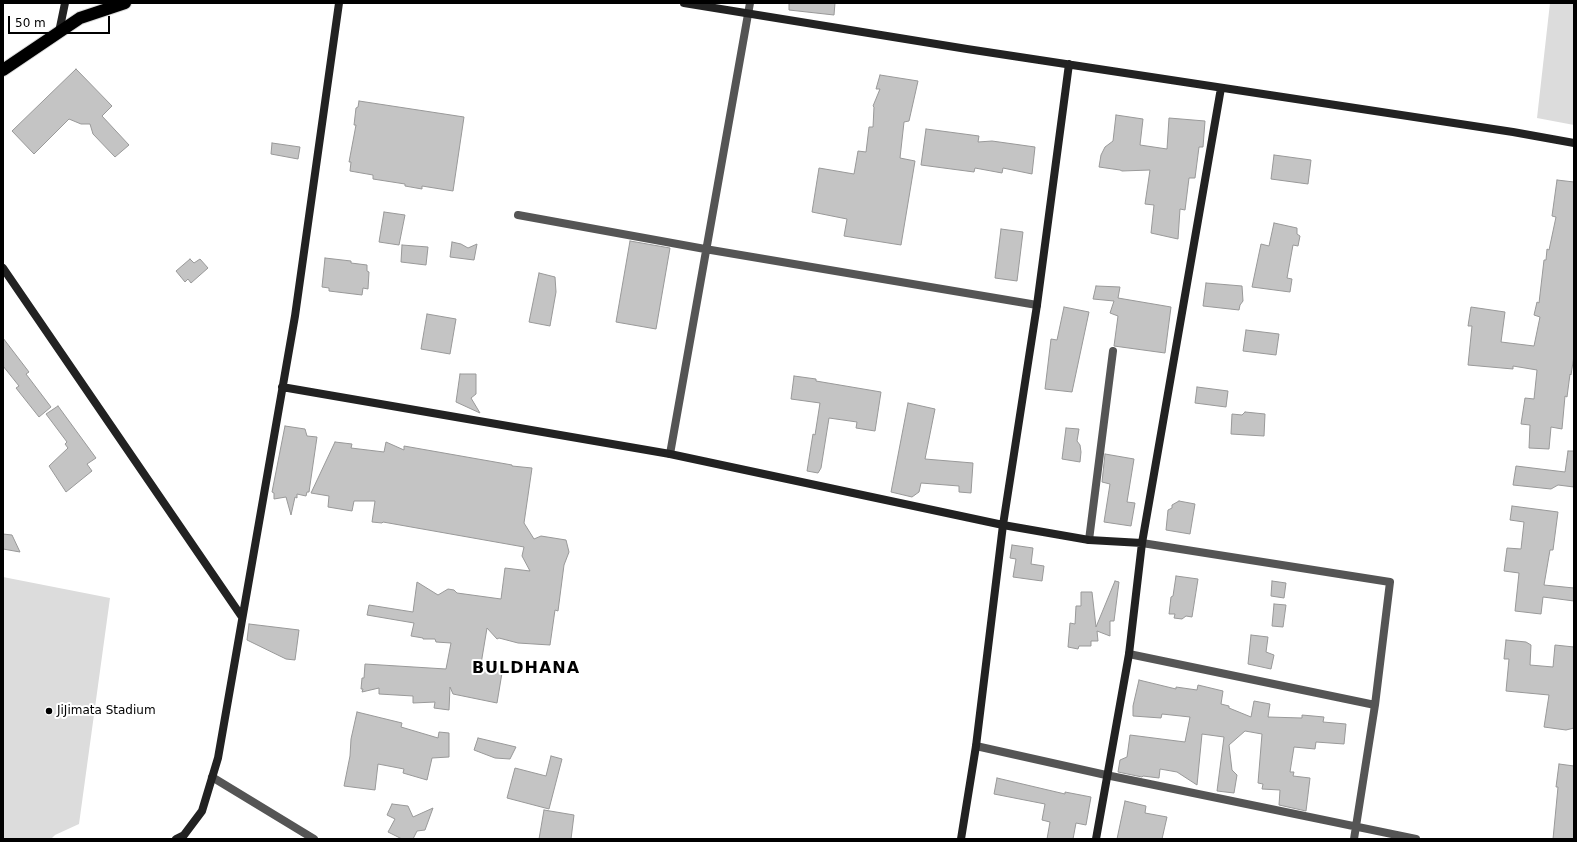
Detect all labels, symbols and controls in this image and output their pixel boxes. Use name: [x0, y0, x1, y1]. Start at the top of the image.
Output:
scale bar: [10, 8, 112, 34]
text: 50 m: [15, 16, 46, 30]
district label: BULDHANA: [472, 659, 580, 679]
place label: JiJimata Stadium: [57, 704, 156, 718]
marker: JiJimata Stadium: [44, 706, 54, 716]

